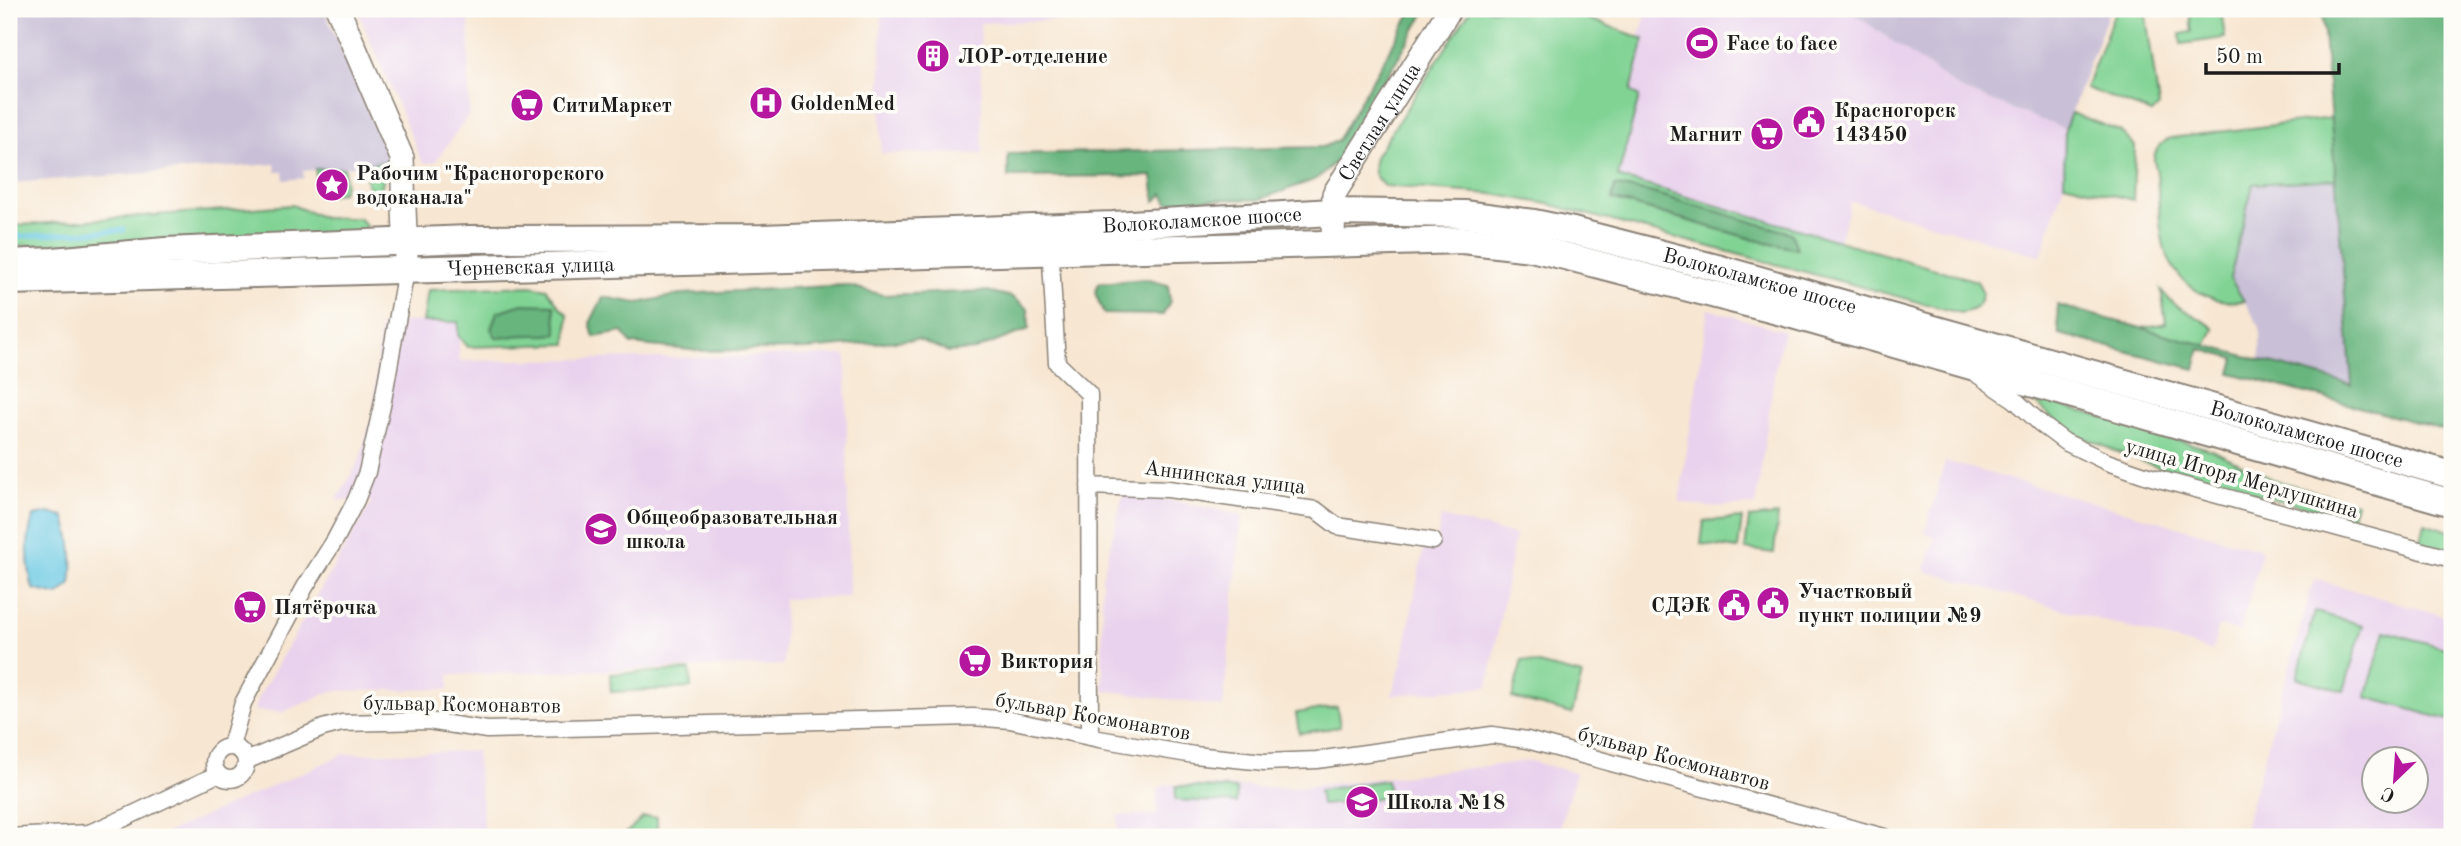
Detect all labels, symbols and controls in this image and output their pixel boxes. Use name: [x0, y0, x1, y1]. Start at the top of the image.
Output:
sports icon: Face to face: [1683, 24, 1721, 62]
scale bar: [2206, 32, 2338, 76]
place label: Face to face: [1726, 34, 1838, 55]
building icon: ЛОР-отделение: [914, 37, 952, 75]
place label: ЛОР-отделение: [958, 47, 1108, 68]
text: 50 m: [2216, 47, 2263, 68]
street label: Светлая улица: [1336, 60, 1425, 186]
hospital icon: GoldenMed: [747, 84, 785, 122]
supermarket icon: СитиМаркет: [508, 86, 546, 124]
place label: GoldenMed: [790, 94, 895, 115]
place label: СитиМаркет: [552, 96, 672, 117]
place label: Красногорск 143450: [1834, 101, 1956, 146]
public building icon: Красногорск 143450: [1790, 103, 1828, 141]
supermarket icon: Магнит: [1748, 115, 1786, 153]
place label: Магнит: [1669, 125, 1742, 146]
place label: Рабочим "Красногорского водоканала": [356, 164, 604, 209]
place icon: Рабочим "Красногорского водоканала": [313, 166, 351, 204]
street label: Волоколамское шоссе: [1102, 205, 1302, 237]
street label: Волоколамское шоссе: [1660, 245, 1859, 319]
street label: Черневская улица: [447, 255, 615, 281]
street label: Волоколамское шоссе: [2207, 398, 2405, 473]
street label: улица Игоря Мерлушкина: [2123, 436, 2361, 523]
street label: Аннинская улица: [1143, 458, 1307, 499]
place label: Общеобразовательная школа: [626, 508, 838, 553]
school or university icon: Общеобразовательная школа: [582, 510, 620, 548]
place label: Участковый пункт полиции №9: [1798, 582, 1982, 627]
public building icon: Участковый пункт полиции №9: [1754, 584, 1792, 622]
public building icon: СДЭК: [1715, 586, 1753, 624]
supermarket icon: Пятёрочка: [231, 588, 269, 626]
place label: СДЭК: [1651, 596, 1711, 617]
place label: Пятёрочка: [274, 598, 377, 619]
supermarket icon: Виктория: [956, 642, 994, 680]
place label: Виктория: [1000, 652, 1093, 673]
street label: бульвар Космонавтов: [994, 690, 1192, 745]
street label: бульвар Космонавтов: [363, 693, 561, 718]
street label: бульвар Космонавтов: [1575, 724, 1772, 795]
north arrow: [2360, 744, 2430, 814]
text: С: [2379, 782, 2399, 804]
school or university icon: Школа №18: [1343, 783, 1381, 821]
place label: Школа №18: [1386, 793, 1505, 814]

